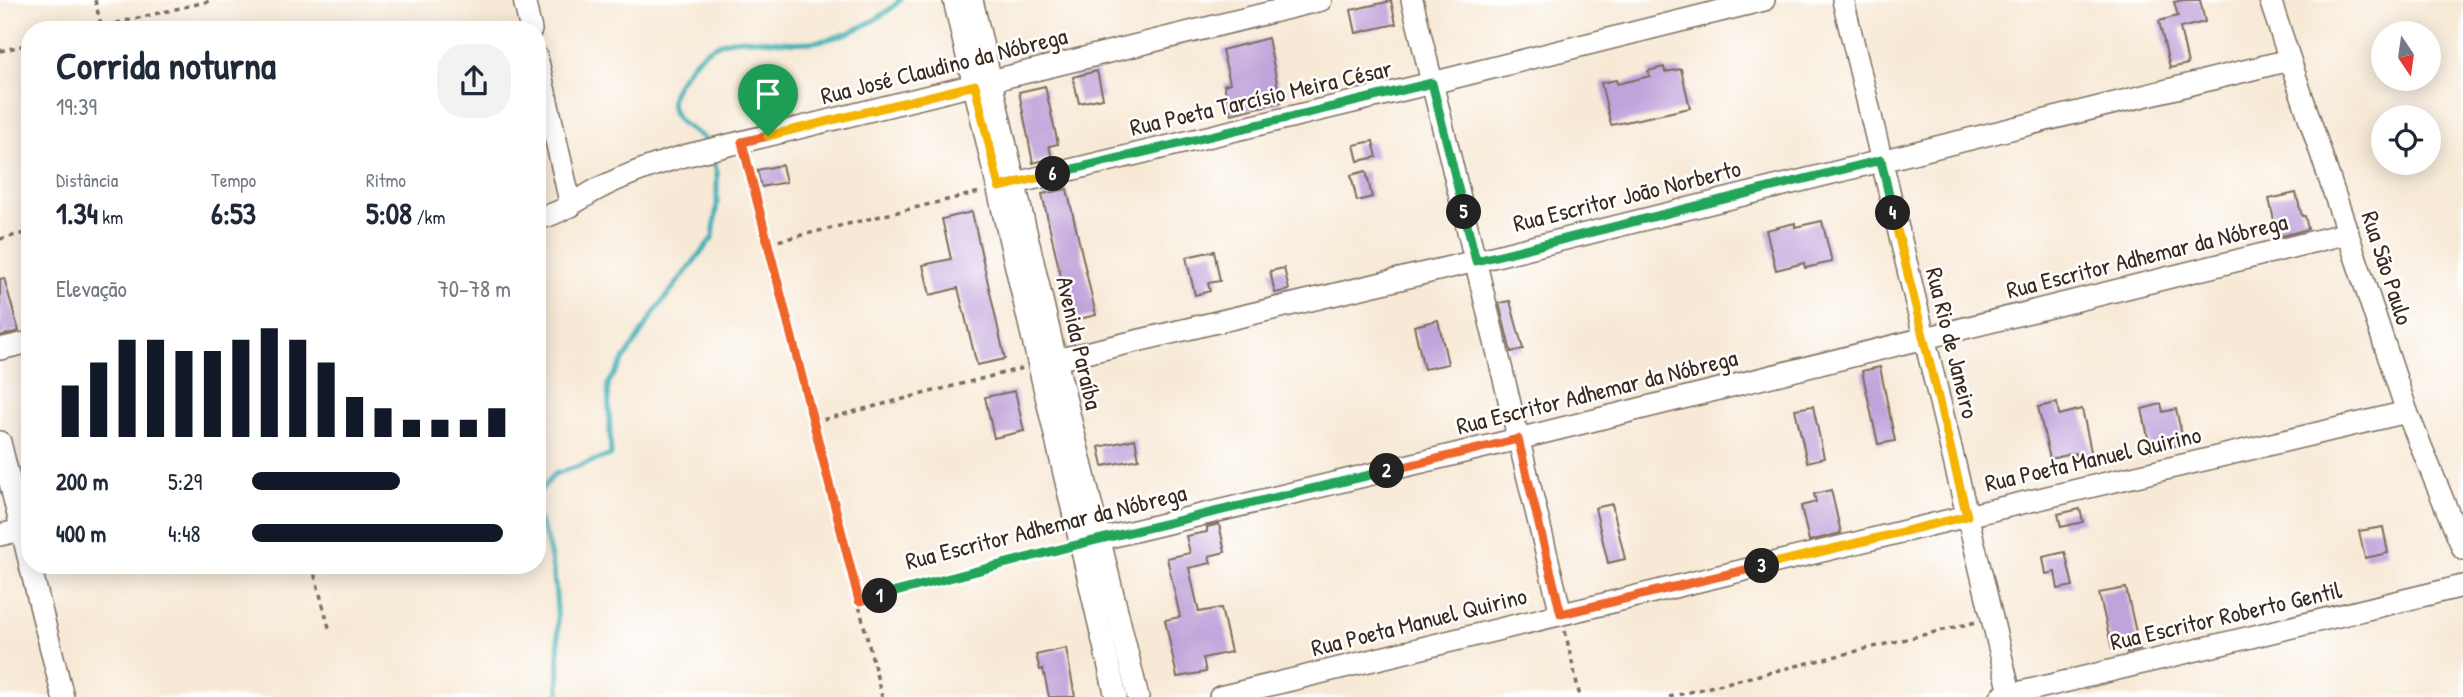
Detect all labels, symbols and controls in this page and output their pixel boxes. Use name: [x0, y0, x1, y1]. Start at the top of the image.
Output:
street label: Rua José Claudino da Nóbrega: [817, 19, 1070, 111]
north arrow: [2371, 21, 2441, 91]
map controls: [2371, 21, 2441, 175]
text: Corrida noturna: [56, 39, 276, 91]
button: share: [437, 44, 511, 118]
street label: Rua Poeta Tarcísio Meira César: [1127, 51, 1395, 143]
pin: [738, 64, 798, 136]
icon: arrive: [749, 75, 787, 113]
text: 19:39: [56, 91, 97, 122]
button: locate: [2371, 105, 2441, 175]
street label: Rua Escritor João Norberto: [1510, 151, 1744, 239]
pin: 6: [1036, 156, 1070, 192]
text: 6: [1049, 160, 1056, 186]
text: Distância: [56, 167, 118, 193]
text: Tempo: [211, 167, 256, 193]
text: Ritmo: [366, 167, 406, 193]
text: 1.34: [56, 193, 98, 233]
text: 6:53: [211, 193, 256, 233]
text: 5:08: [366, 193, 412, 233]
pin: 5: [1446, 194, 1482, 230]
pin: 4: [1876, 196, 1910, 230]
text: 5: [1459, 198, 1468, 224]
text: 4: [1889, 199, 1896, 225]
text: km: [98, 204, 123, 230]
text: /km: [412, 204, 445, 230]
street label: Rua Escritor Adhemar da Nóbrega: [2003, 205, 2291, 305]
street label: Rua São Paulo: [2355, 207, 2421, 329]
street label: Rua Rio de Janeiro: [1919, 264, 1987, 422]
text: Elevação: [56, 273, 127, 304]
text: 70–78 m: [437, 273, 511, 304]
street label: Avenida Paraíba: [1049, 273, 1111, 412]
street label: Rua Escritor Adhemar da Nóbrega: [1453, 341, 1741, 441]
street label: Rua Poeta Manuel Quirino: [1982, 418, 2204, 498]
pin: 2: [1370, 454, 1404, 489]
text: 2: [1382, 457, 1391, 483]
text: 200 m: [56, 466, 108, 497]
text: 5:29: [168, 466, 202, 497]
street label: Rua Escritor Adhemar da Nóbrega: [902, 476, 1190, 576]
text: 400 m: [56, 518, 106, 549]
text: 4:48: [168, 518, 201, 549]
pin: 3: [1744, 548, 1780, 584]
text: 3: [1757, 552, 1766, 578]
street label: Rua Escritor Roberto Gentil: [2107, 573, 2345, 657]
pin: 1: [862, 578, 898, 614]
street label: Rua Poeta Manuel Quirino: [1308, 579, 1530, 663]
text: 1: [876, 582, 883, 608]

